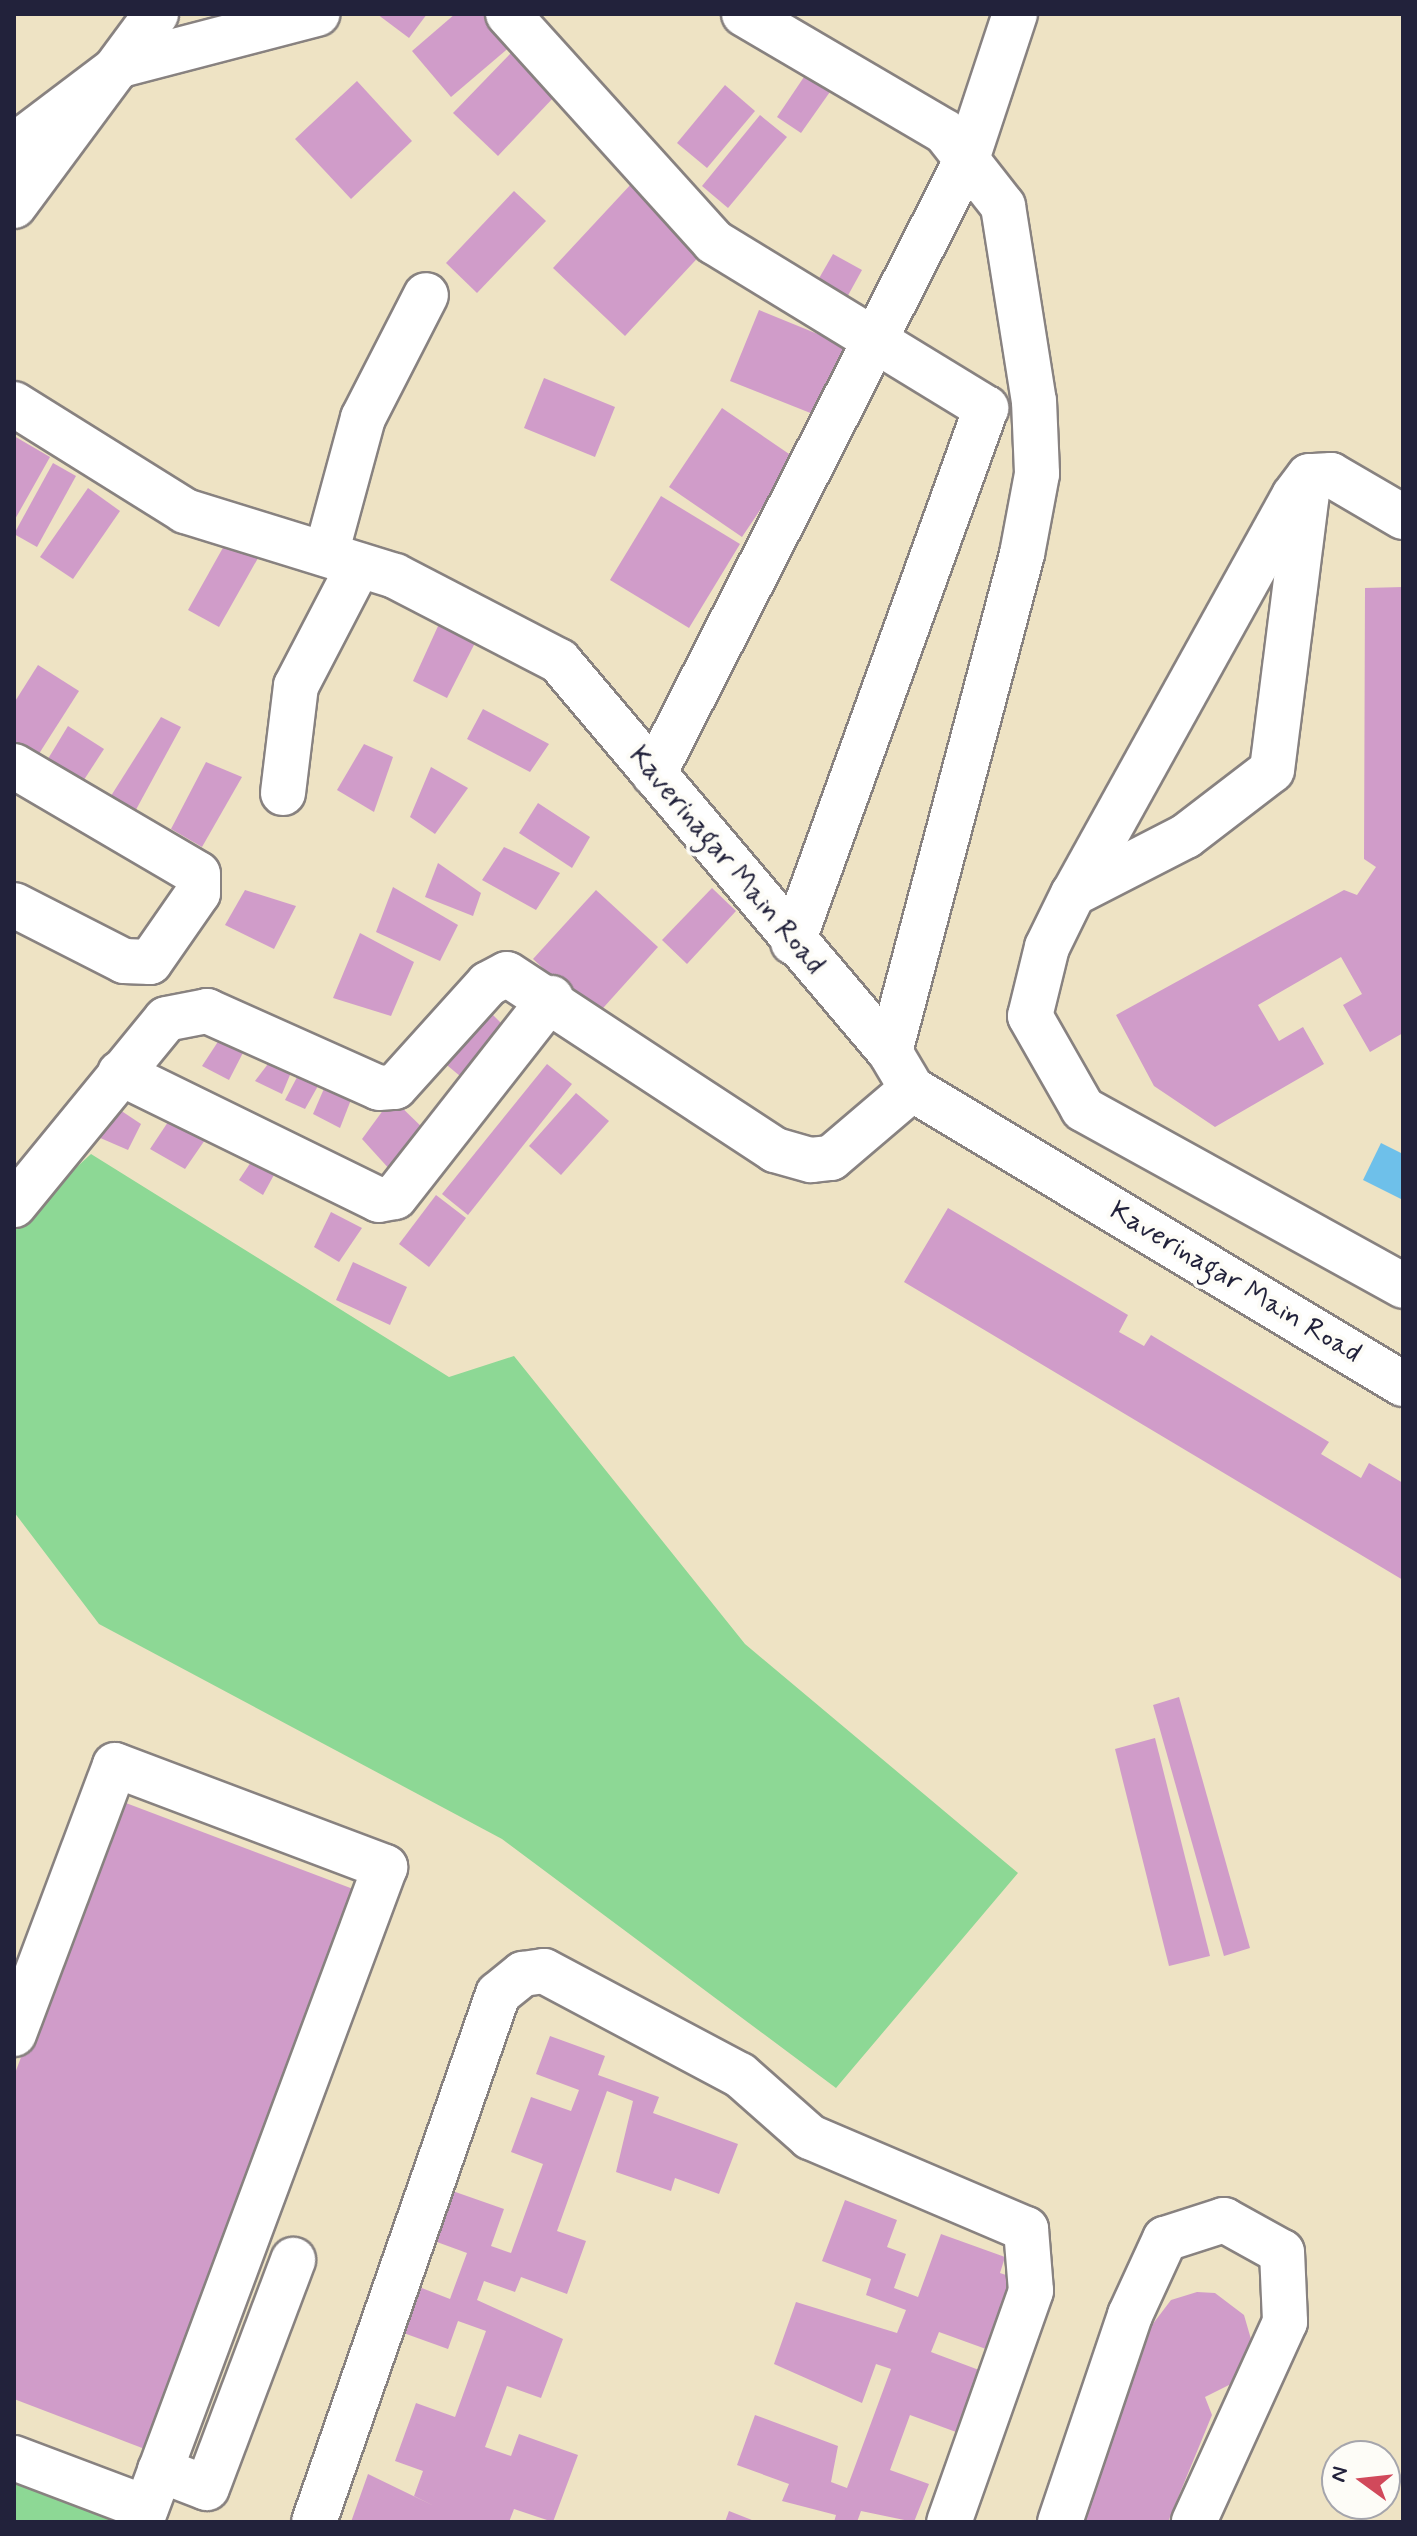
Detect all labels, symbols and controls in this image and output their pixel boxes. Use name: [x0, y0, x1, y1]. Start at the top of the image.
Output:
street label: Kaverinagar Main Road: [623, 743, 829, 979]
street label: Kaverinagar Main Road: [1106, 1196, 1364, 1370]
north arrow: [1321, 2440, 1401, 2520]
text: N: [1324, 2464, 1355, 2485]

